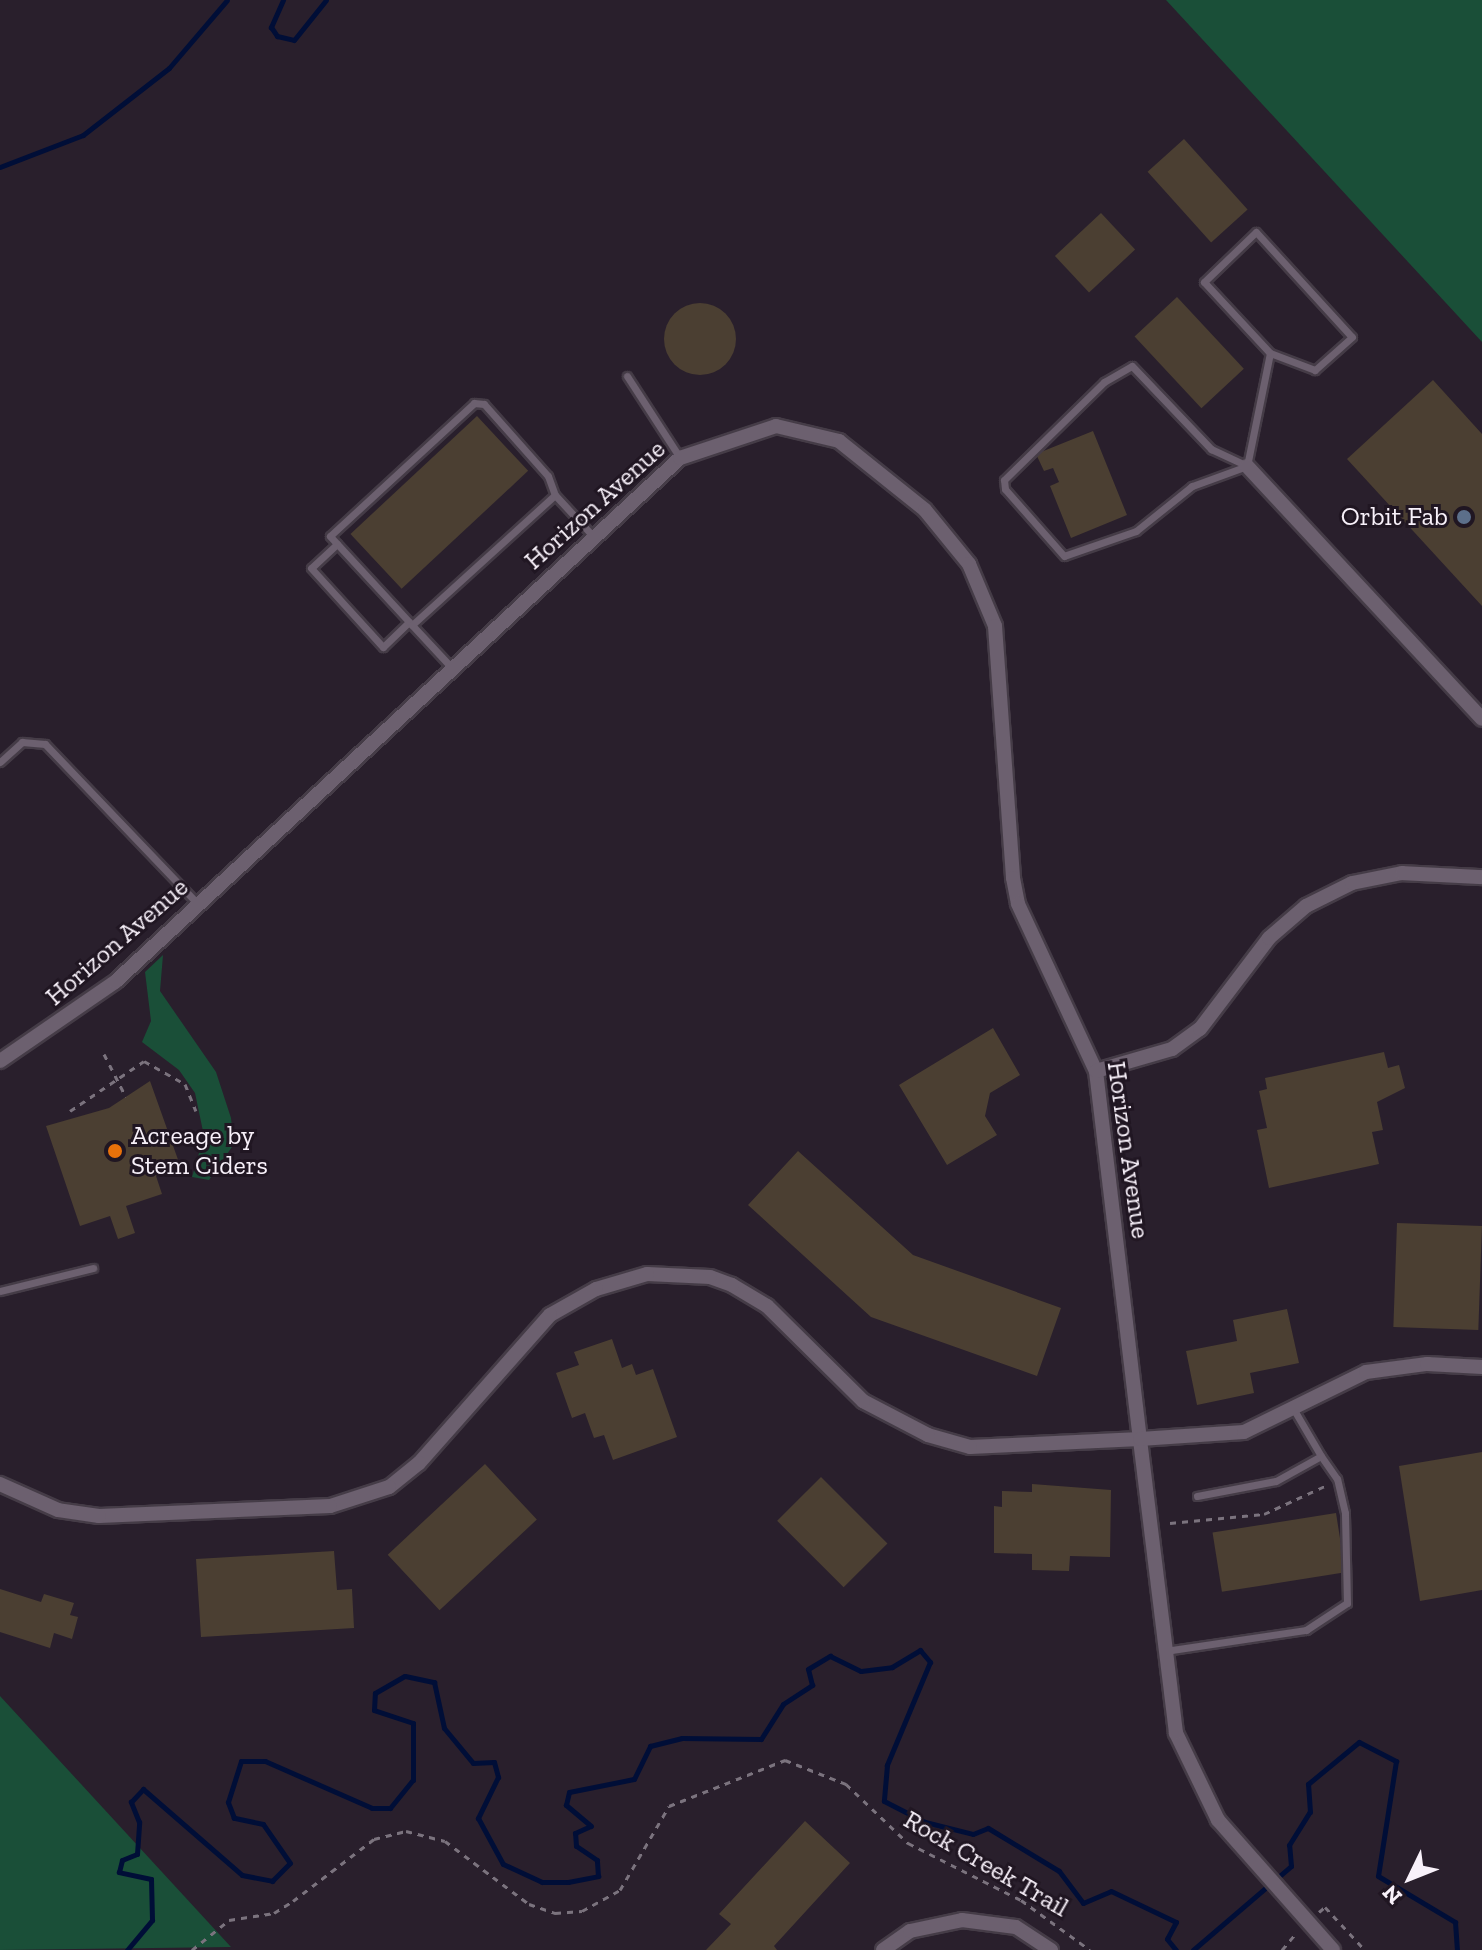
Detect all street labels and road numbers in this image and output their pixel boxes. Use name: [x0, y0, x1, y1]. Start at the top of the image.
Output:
street label: Horizon Avenue: [518, 433, 672, 577]
street label: Horizon Avenue: [39, 871, 195, 1013]
street label: Horizon Avenue: [1100, 1059, 1156, 1241]
street label: Rock Creek Trail: [898, 1804, 1074, 1924]

